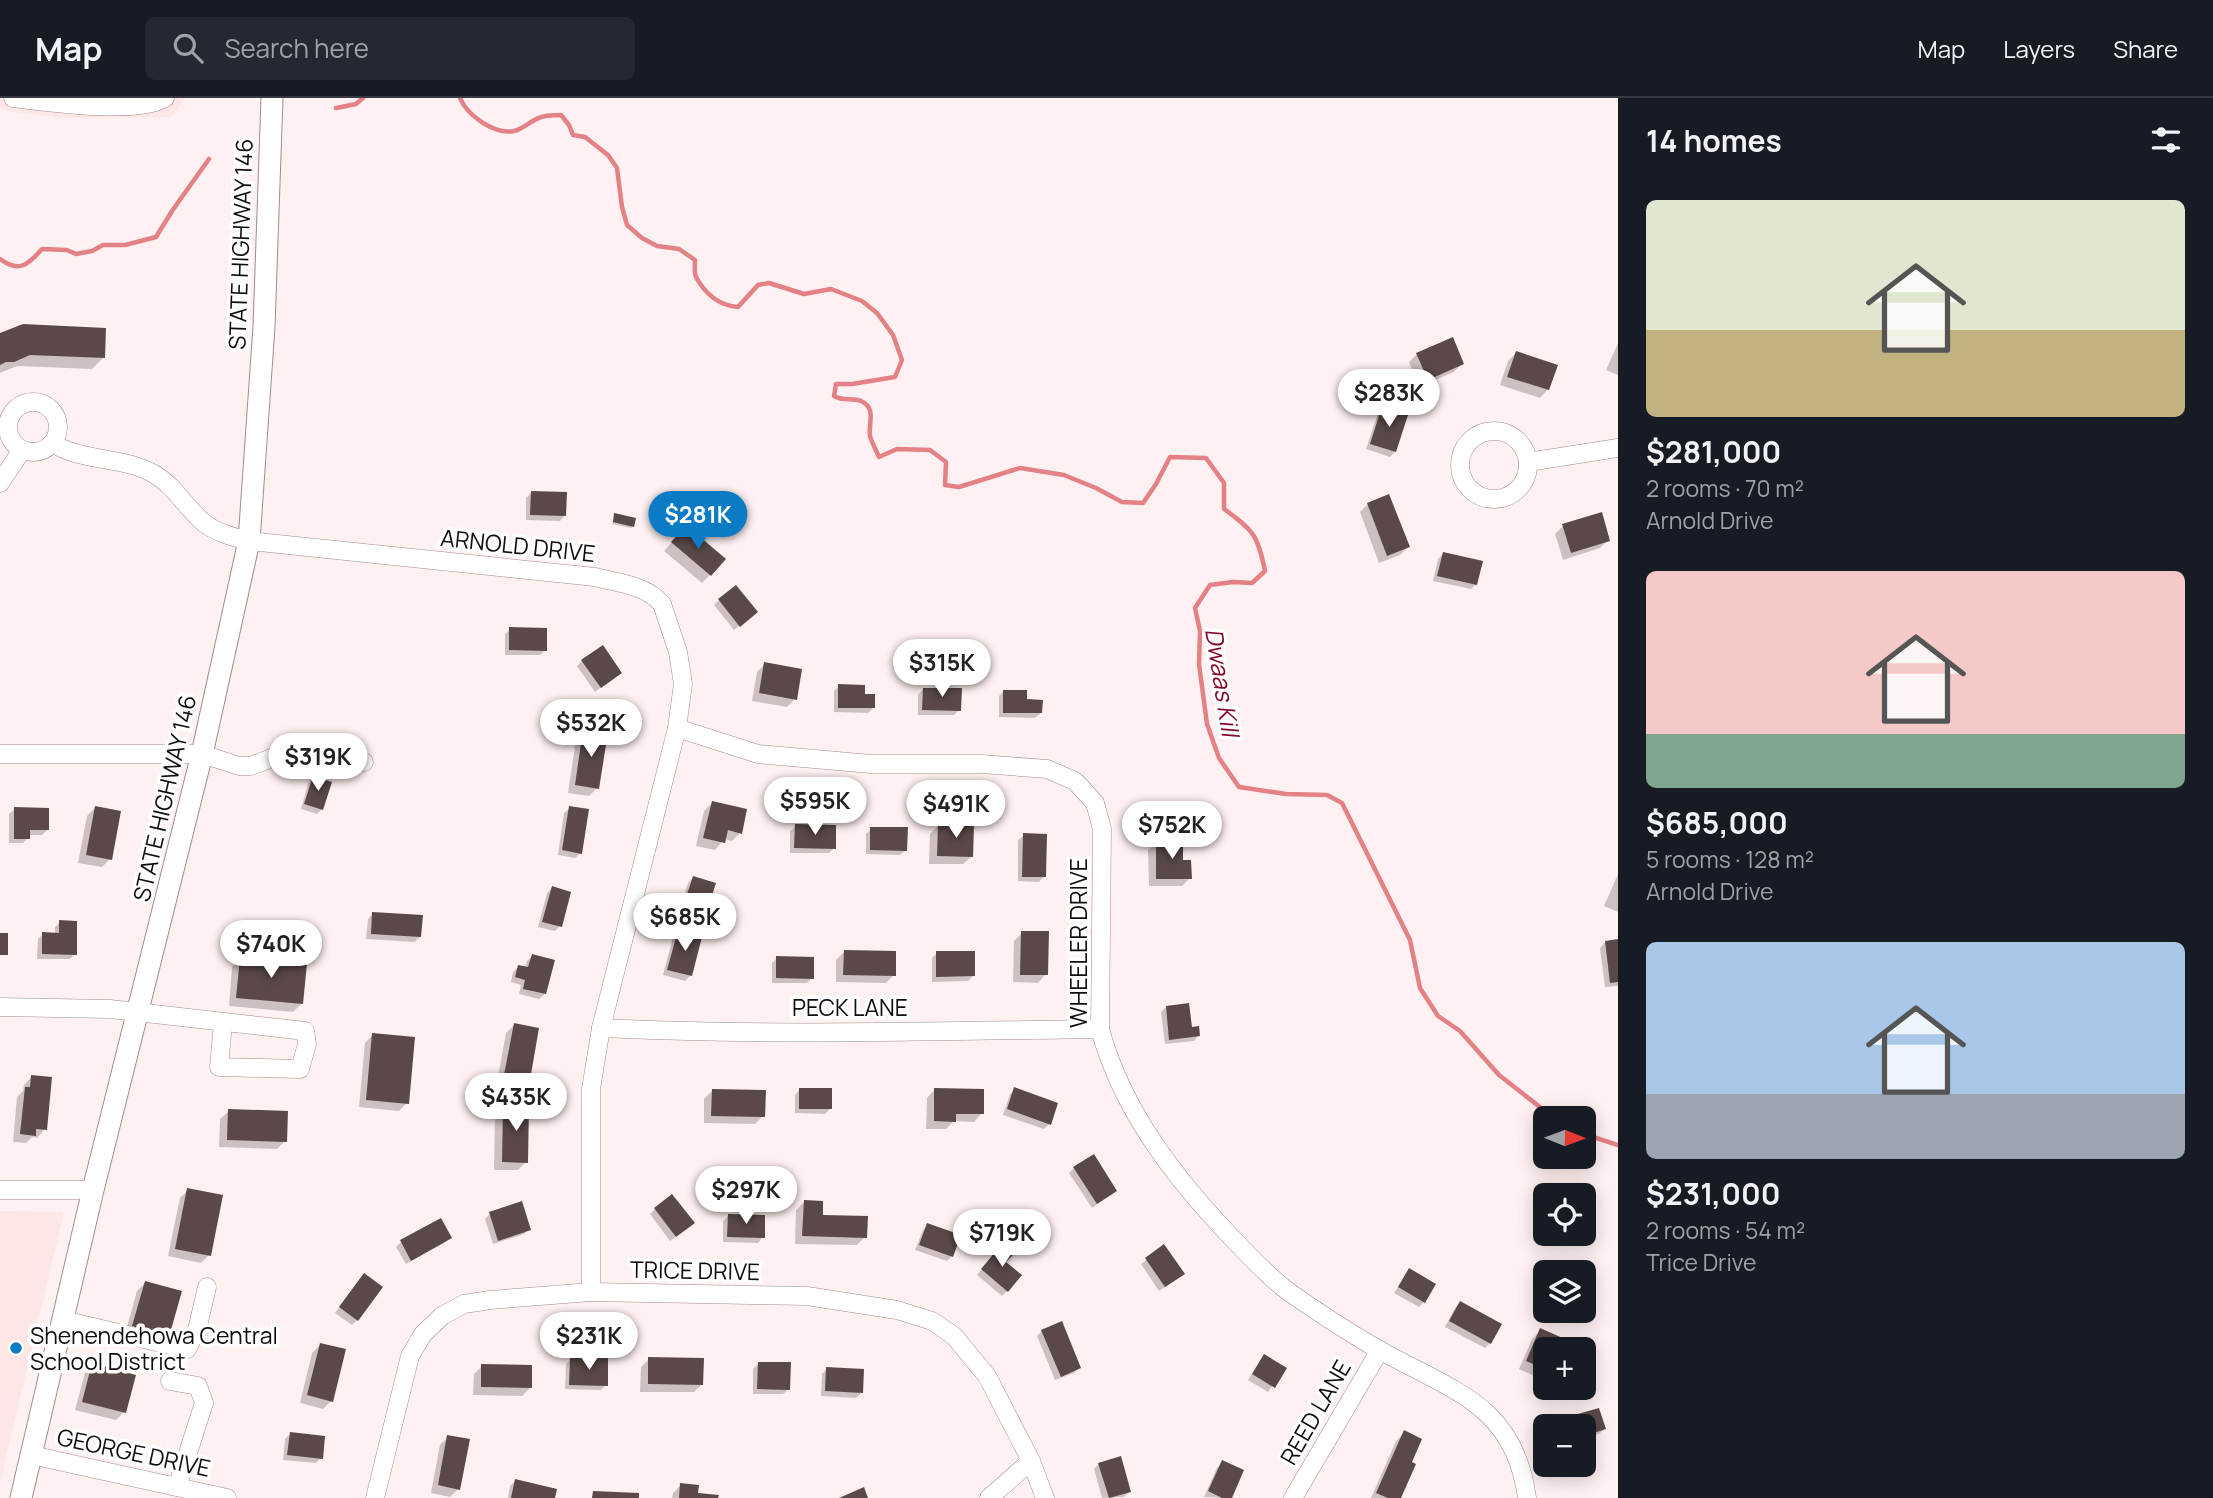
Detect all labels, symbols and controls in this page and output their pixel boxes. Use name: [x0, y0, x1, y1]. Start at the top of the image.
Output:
search box: [145, 17, 635, 80]
text: Map: [35, 26, 103, 71]
icon: search: [169, 29, 207, 67]
text: Search here: [225, 30, 369, 66]
text: Map: [1918, 32, 1965, 65]
text: Layers: [2003, 32, 2075, 65]
text: Share: [2113, 32, 2178, 65]
text: 14 homes: [1646, 120, 1782, 161]
icon: filters: [2147, 121, 2185, 159]
street label: STATE HIGHWAY 146: [220, 138, 260, 350]
icon: home: [1853, 245, 1979, 371]
pin: $283K: [1340, 370, 1438, 429]
text: $283K: [1354, 376, 1424, 408]
text: $281,000: [1646, 431, 1781, 472]
text: 2 rooms · 70 m²: [1646, 472, 1804, 504]
pin: $281K: [649, 491, 747, 551]
text: $281K: [664, 498, 732, 530]
text: Arnold Drive: [1646, 504, 1773, 536]
street label: ARNOLD DRIVE: [439, 521, 597, 569]
icon: home: [1853, 616, 1979, 742]
water label: Dwaas Kill: [1198, 626, 1248, 742]
pin: $315K: [893, 640, 991, 699]
text: $315K: [909, 646, 975, 678]
street label: STATE HIGHWAY 146: [125, 691, 203, 905]
pin: $532K: [542, 700, 640, 759]
text: $532K: [556, 706, 626, 738]
pin: $319K: [269, 734, 367, 793]
text: $319K: [284, 740, 352, 772]
pin: $595K: [766, 778, 864, 837]
pin: $491K: [907, 780, 1005, 840]
text: $595K: [780, 784, 850, 816]
text: $491K: [922, 787, 990, 819]
pin: $752K: [1123, 802, 1221, 861]
text: $685,000: [1646, 802, 1788, 843]
text: $752K: [1138, 808, 1206, 840]
text: 5 rooms · 128 m²: [1646, 843, 1814, 875]
street label: WHEELER DRIVE: [1062, 858, 1094, 1028]
text: Arnold Drive: [1646, 875, 1773, 907]
pin: $685K: [636, 894, 734, 953]
text: $685K: [649, 900, 721, 932]
pin: $740K: [222, 920, 320, 980]
text: $740K: [236, 927, 306, 959]
icon: home: [1853, 987, 1979, 1113]
street label: PECK LANE: [792, 991, 908, 1023]
pin: $435K: [467, 1074, 565, 1133]
text: $435K: [481, 1080, 551, 1112]
north arrow: [1533, 1106, 1596, 1169]
map controls: [1533, 1106, 1596, 1477]
pin: $297K: [697, 1166, 795, 1226]
text: $297K: [711, 1173, 781, 1205]
text: $231,000: [1646, 1173, 1780, 1214]
button: locate: [1533, 1183, 1596, 1246]
pin: $719K: [953, 1210, 1051, 1269]
text: 2 rooms · 54 m²: [1646, 1214, 1805, 1246]
text: $719K: [969, 1216, 1035, 1248]
text: Trice Drive: [1646, 1246, 1756, 1278]
street label: TRICE DRIVE: [630, 1253, 760, 1287]
button: layers: [1533, 1260, 1596, 1323]
pin: $231K: [540, 1312, 638, 1372]
place label: Shenendehowa Central School District: [30, 1319, 278, 1377]
text: $231K: [556, 1319, 622, 1351]
button: +: [1533, 1337, 1596, 1400]
marker: Shenendehowa Central School District: [8, 1340, 24, 1356]
street label: REED LANE: [1272, 1354, 1358, 1470]
button: −: [1533, 1414, 1596, 1477]
street label: GEORGE DRIVE: [54, 1420, 214, 1484]

